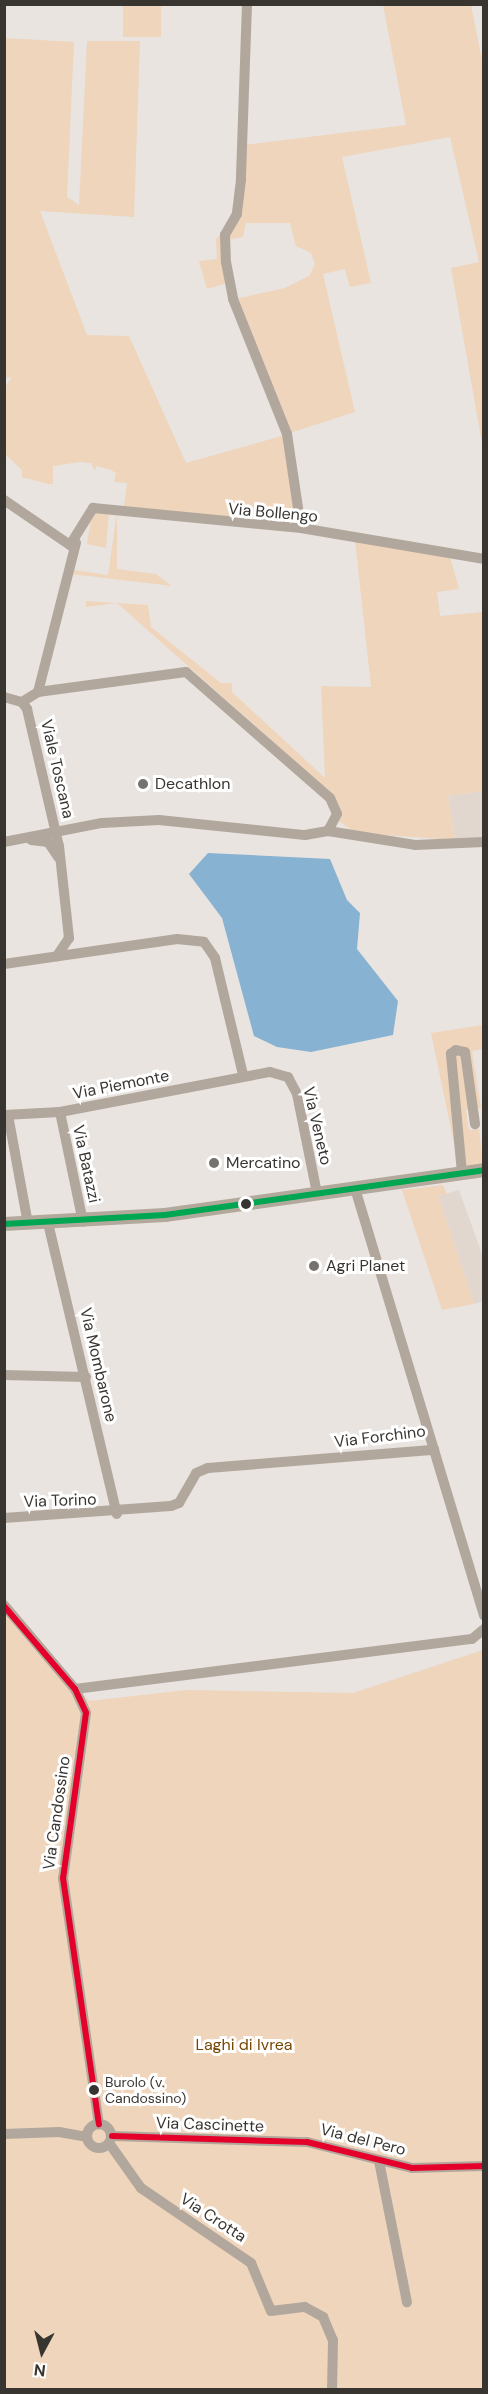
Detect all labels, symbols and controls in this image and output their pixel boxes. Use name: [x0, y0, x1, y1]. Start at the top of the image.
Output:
street label: Via Bollengo: [227, 500, 319, 526]
street label: Viale Toscana: [36, 718, 78, 820]
place label: Decathlon: [155, 774, 230, 794]
marker: Decathlon: [136, 777, 150, 791]
street label: Via Piemonte: [71, 1066, 171, 1104]
street label: Via Veneto: [299, 1085, 335, 1167]
street label: Via Batazzi: [68, 1123, 104, 1205]
place label: Mercatino: [226, 1153, 301, 1173]
marker: Mercatino: [207, 1156, 221, 1170]
unlabelled marker: [240, 1198, 252, 1210]
place label: Agri Planet: [326, 1256, 405, 1276]
marker: Agri Planet: [307, 1259, 321, 1273]
street label: Via Mombarone: [76, 1306, 120, 1424]
street label: Via Forchino: [333, 1422, 427, 1452]
street label: Via Torino: [23, 1490, 97, 1512]
street label: Via Candossino: [39, 1755, 75, 1871]
park label: Laghi di Ivrea: [195, 2035, 293, 2055]
place label: Burolo (v. Candossino): [105, 2074, 186, 2106]
marker: Burolo (v. Candossino): [88, 2084, 100, 2096]
street label: Via Cascinette: [156, 2114, 264, 2136]
street label: Via del Pero: [318, 2120, 408, 2160]
street label: Via Crotta: [176, 2190, 250, 2246]
north arrow: [12, 2322, 72, 2382]
text: N: [33, 2359, 47, 2381]

